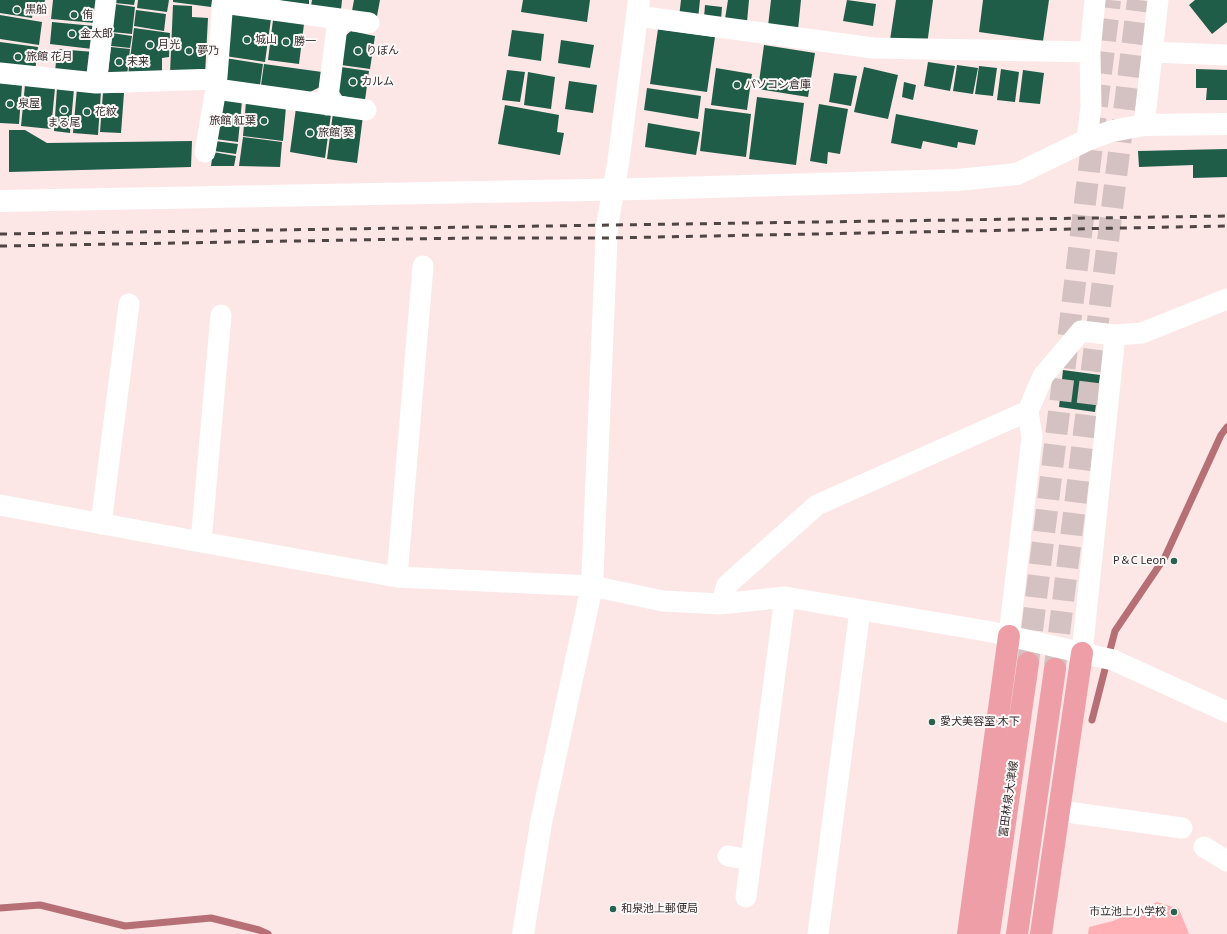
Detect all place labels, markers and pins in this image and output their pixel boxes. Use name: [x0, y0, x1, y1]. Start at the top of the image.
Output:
place label: 黒船: [25, 3, 47, 17]
marker: 黒船: [12, 5, 22, 15]
place label: 侑: [82, 8, 93, 22]
marker: 侑: [69, 10, 79, 20]
place label: 金太郎: [80, 27, 113, 41]
marker: 金太郎: [67, 29, 77, 39]
place label: 城山: [255, 33, 277, 47]
marker: 城山: [242, 35, 252, 45]
place label: 勝一: [294, 35, 316, 49]
marker: 勝一: [281, 37, 291, 47]
place label: 月光: [158, 38, 180, 52]
marker: 月光: [145, 40, 155, 50]
place label: 夢乃: [197, 44, 219, 58]
place label: りぼん: [366, 44, 399, 58]
marker: 夢乃: [184, 46, 194, 56]
marker: りぼん: [353, 46, 363, 56]
place label: 旅館 花月: [26, 50, 73, 64]
marker: 旅館 花月: [13, 52, 23, 62]
place label: 未来: [127, 55, 149, 69]
marker: 未来: [114, 57, 124, 67]
place label: カルム: [361, 75, 394, 89]
marker: カルム: [348, 77, 358, 87]
place label: パソコン倉庫: [745, 78, 811, 92]
marker: パソコン倉庫: [732, 80, 742, 90]
place label: 泉屋: [18, 97, 40, 111]
marker: 泉屋: [5, 99, 15, 109]
marker: まる尾: [59, 105, 69, 115]
place label: 花紋: [95, 105, 117, 119]
marker: 花紋: [82, 107, 92, 117]
place label: 旅館 紅葉: [209, 114, 256, 128]
place label: まる尾: [48, 116, 80, 130]
marker: 旅館 紅葉: [259, 116, 269, 126]
place label: 旅館 葵: [318, 126, 354, 140]
marker: 旅館 葵: [305, 128, 315, 138]
place label: P＆C Leon: [1113, 554, 1166, 568]
marker: P＆C Leon: [1169, 556, 1179, 566]
place label: 愛犬美容室 木下: [940, 715, 1020, 729]
marker: 愛犬美容室 木下: [927, 717, 937, 727]
place label: 和泉池上郵便局: [621, 902, 698, 916]
marker: 和泉池上郵便局: [608, 904, 618, 914]
place label: 市立池上小学校: [1089, 905, 1166, 919]
marker: 市立池上小学校: [1169, 907, 1179, 917]

